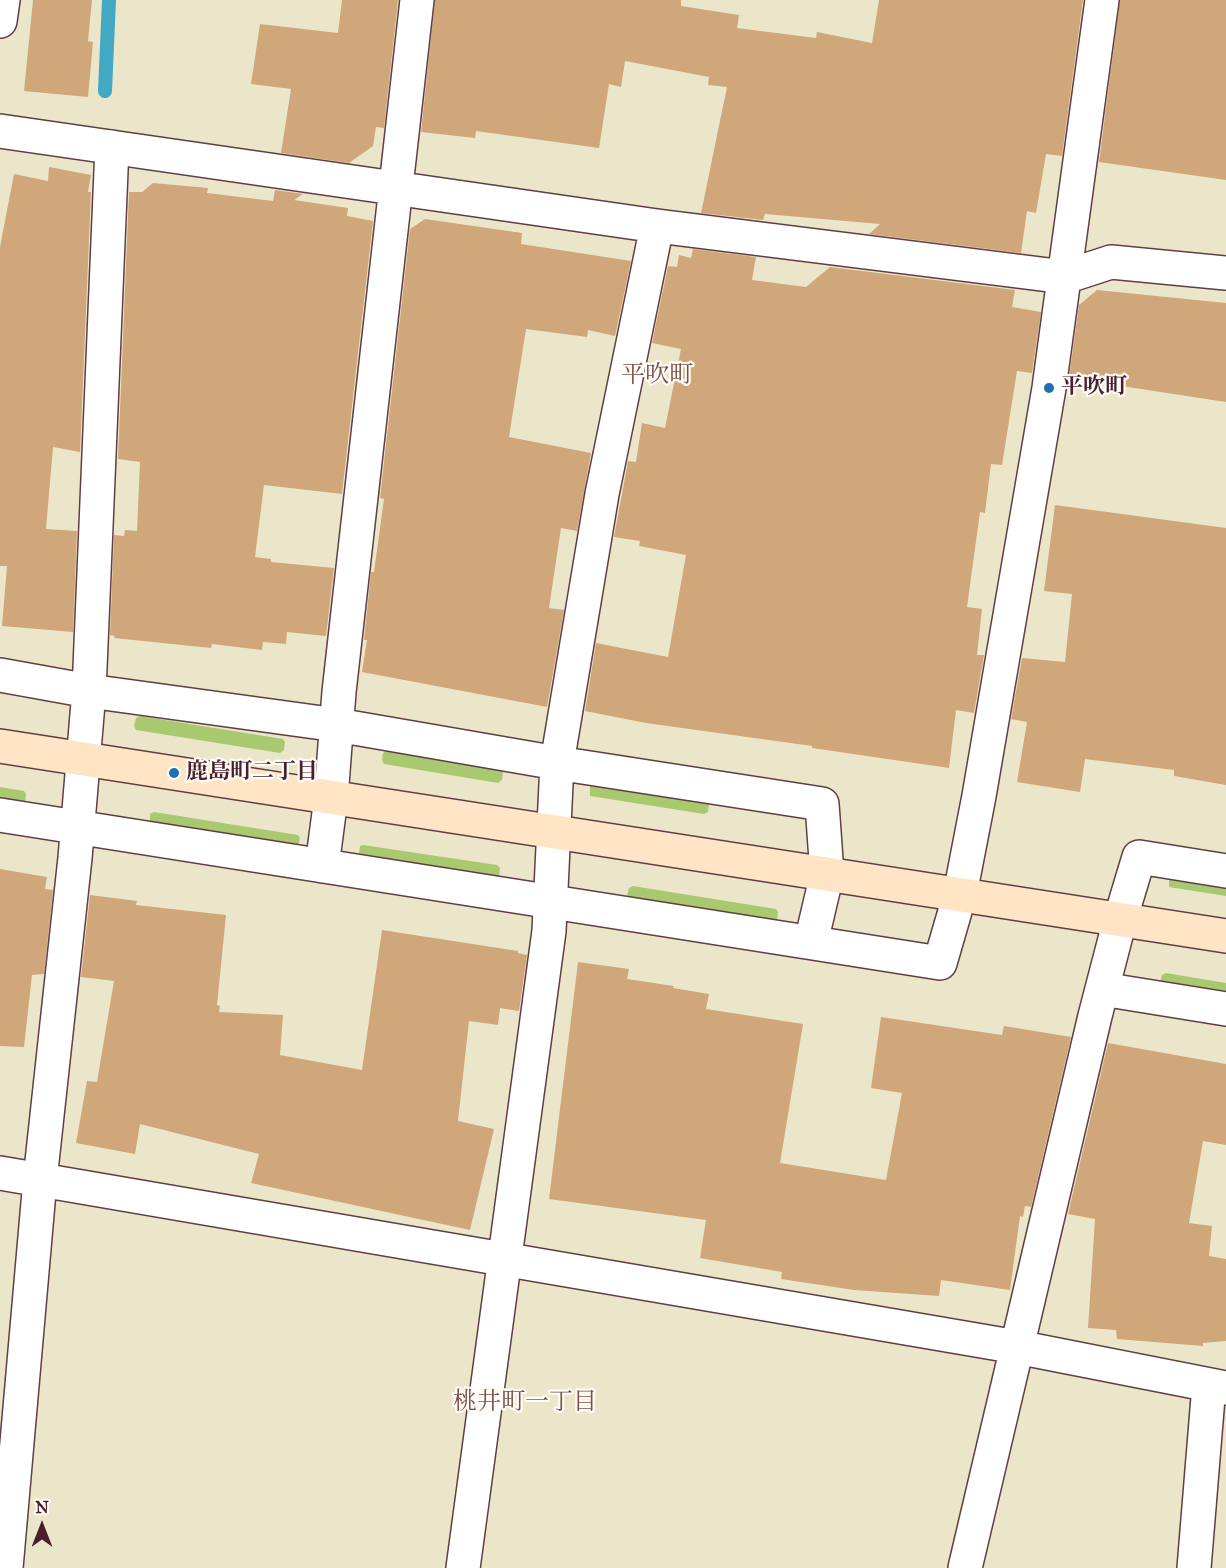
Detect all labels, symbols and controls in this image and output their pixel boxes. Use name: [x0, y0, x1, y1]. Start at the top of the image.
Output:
district label: 平吹町: [621, 362, 693, 390]
place label: 平吹町: [1061, 375, 1127, 401]
marker: 平吹町: [1042, 381, 1056, 395]
place label: 鹿島町二丁目: [186, 760, 318, 786]
marker: 鹿島町二丁目: [167, 766, 181, 780]
district label: 桃井町一丁目: [453, 1389, 597, 1417]
north arrow: [12, 1496, 72, 1556]
text: N: [35, 1498, 49, 1517]

